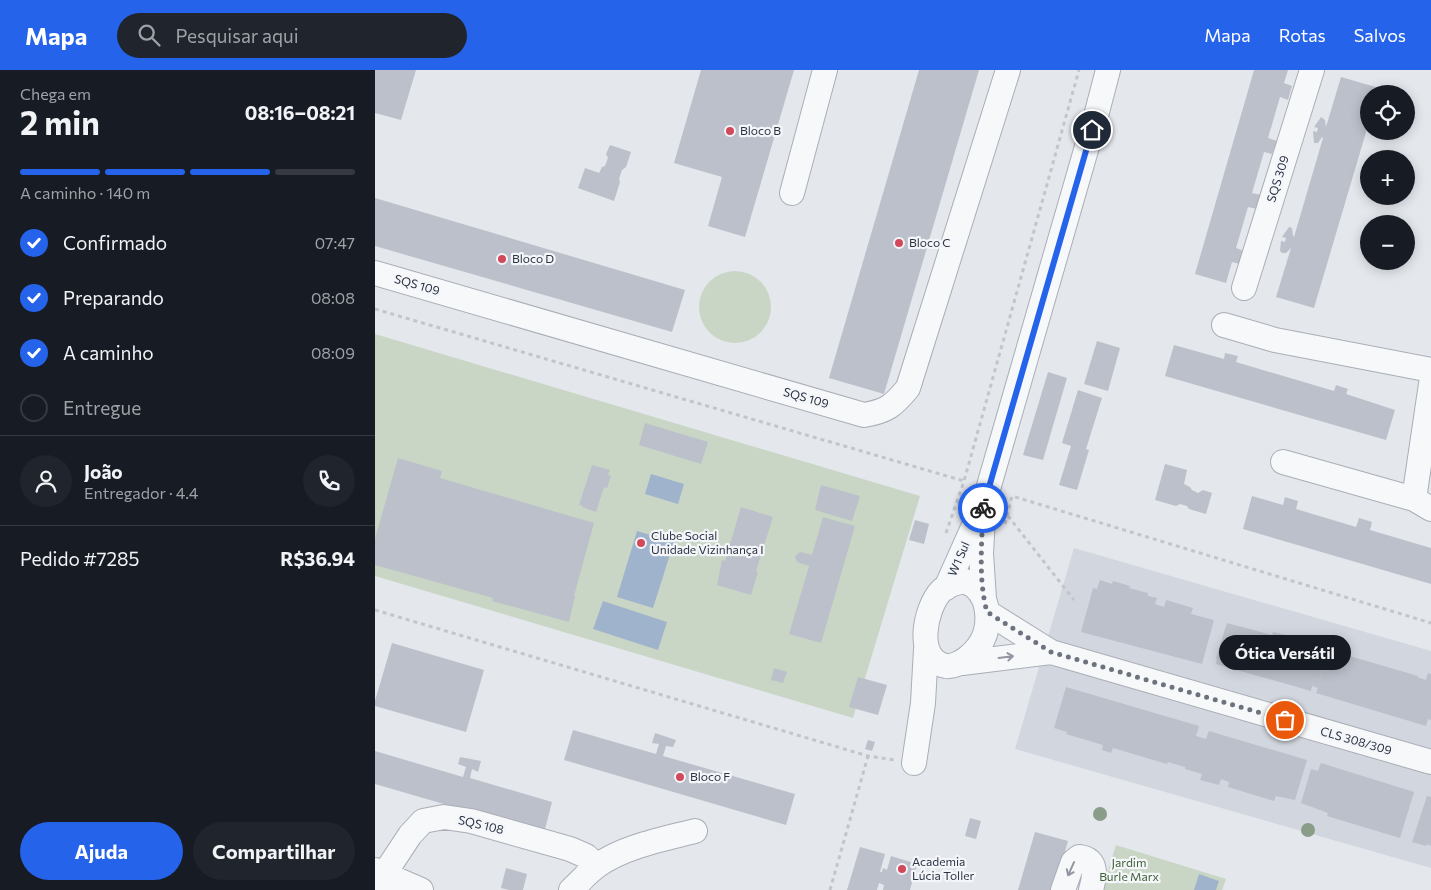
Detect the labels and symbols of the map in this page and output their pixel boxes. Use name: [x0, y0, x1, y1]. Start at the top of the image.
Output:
pin: [1071, 109, 1113, 151]
place label: Bloco B: [740, 123, 781, 137]
marker: Bloco B: [724, 125, 736, 137]
street label: SQS 309: [1263, 154, 1291, 204]
place label: Bloco C: [909, 235, 951, 249]
marker: Bloco C: [893, 237, 905, 249]
place label: Bloco D: [512, 251, 554, 265]
marker: Bloco D: [496, 253, 508, 265]
street label: SQS 109: [393, 271, 442, 297]
street label: SQS 109: [782, 384, 831, 410]
courier: [958, 483, 1008, 533]
place label: Clube Social Unidade Vizinhança I: [651, 528, 764, 556]
marker: Clube Social Unidade Vizinhança I: [635, 537, 647, 549]
street label: W1 Sul: [944, 539, 972, 578]
callout: Ótica Versátil: [1219, 635, 1351, 670]
one-way arrow: [998, 652, 1014, 662]
pin: [1264, 699, 1306, 741]
street label: CLS 308/309: [1319, 723, 1394, 757]
place label: Bloco F: [690, 769, 730, 783]
marker: Bloco F: [674, 771, 686, 783]
street label: SQS 108: [457, 812, 505, 836]
place label: Academia Lúcia Toller: [912, 854, 975, 882]
park label: Jardim Burle Marx: [1099, 855, 1159, 883]
one-way arrow: [1065, 861, 1075, 876]
marker: Academia Lúcia Toller: [896, 863, 908, 875]

